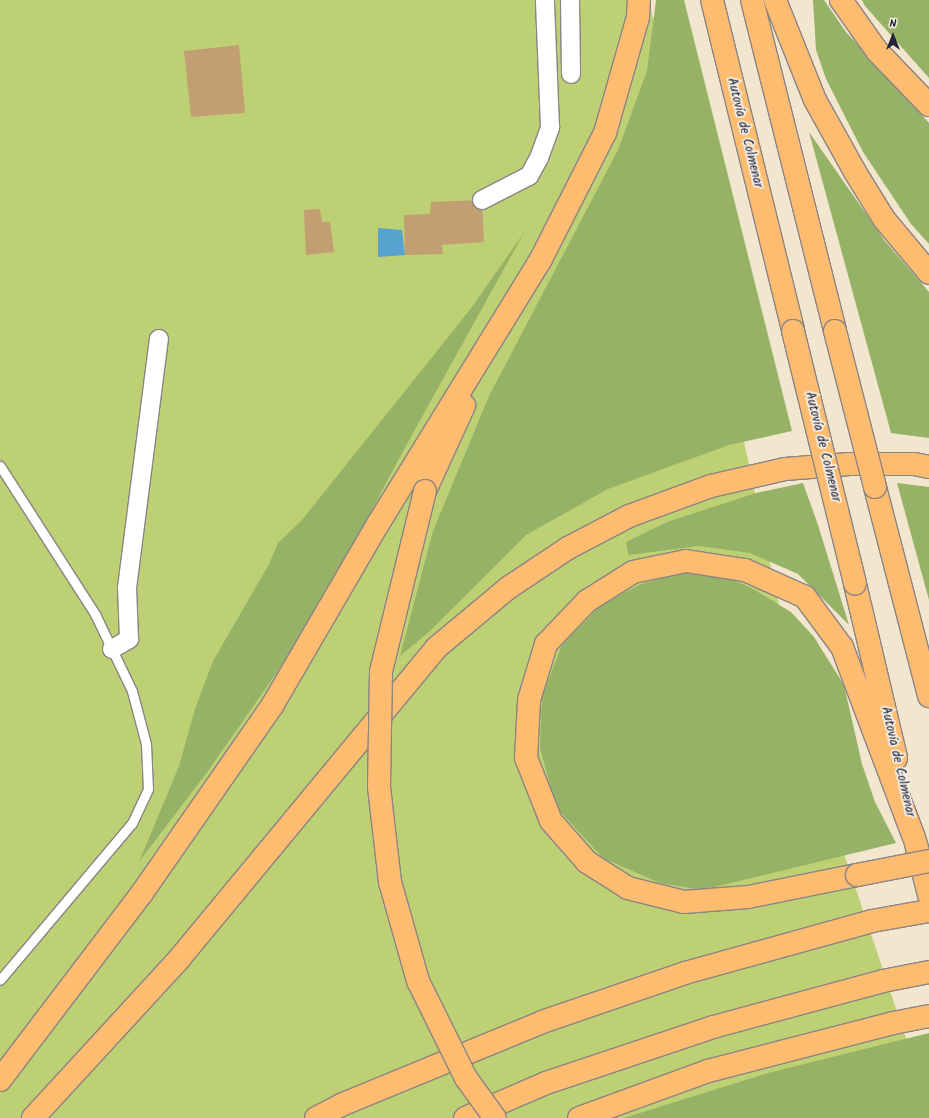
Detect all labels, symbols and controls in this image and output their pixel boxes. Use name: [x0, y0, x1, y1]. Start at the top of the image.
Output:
text: N: [890, 15, 896, 33]
north arrow: [873, 16, 913, 56]
street label: Autovía de Colmenar: [723, 76, 765, 190]
street label: Autovía de Colmenar: [801, 390, 843, 504]
street label: Autovía de Colmenar: [877, 705, 917, 819]

